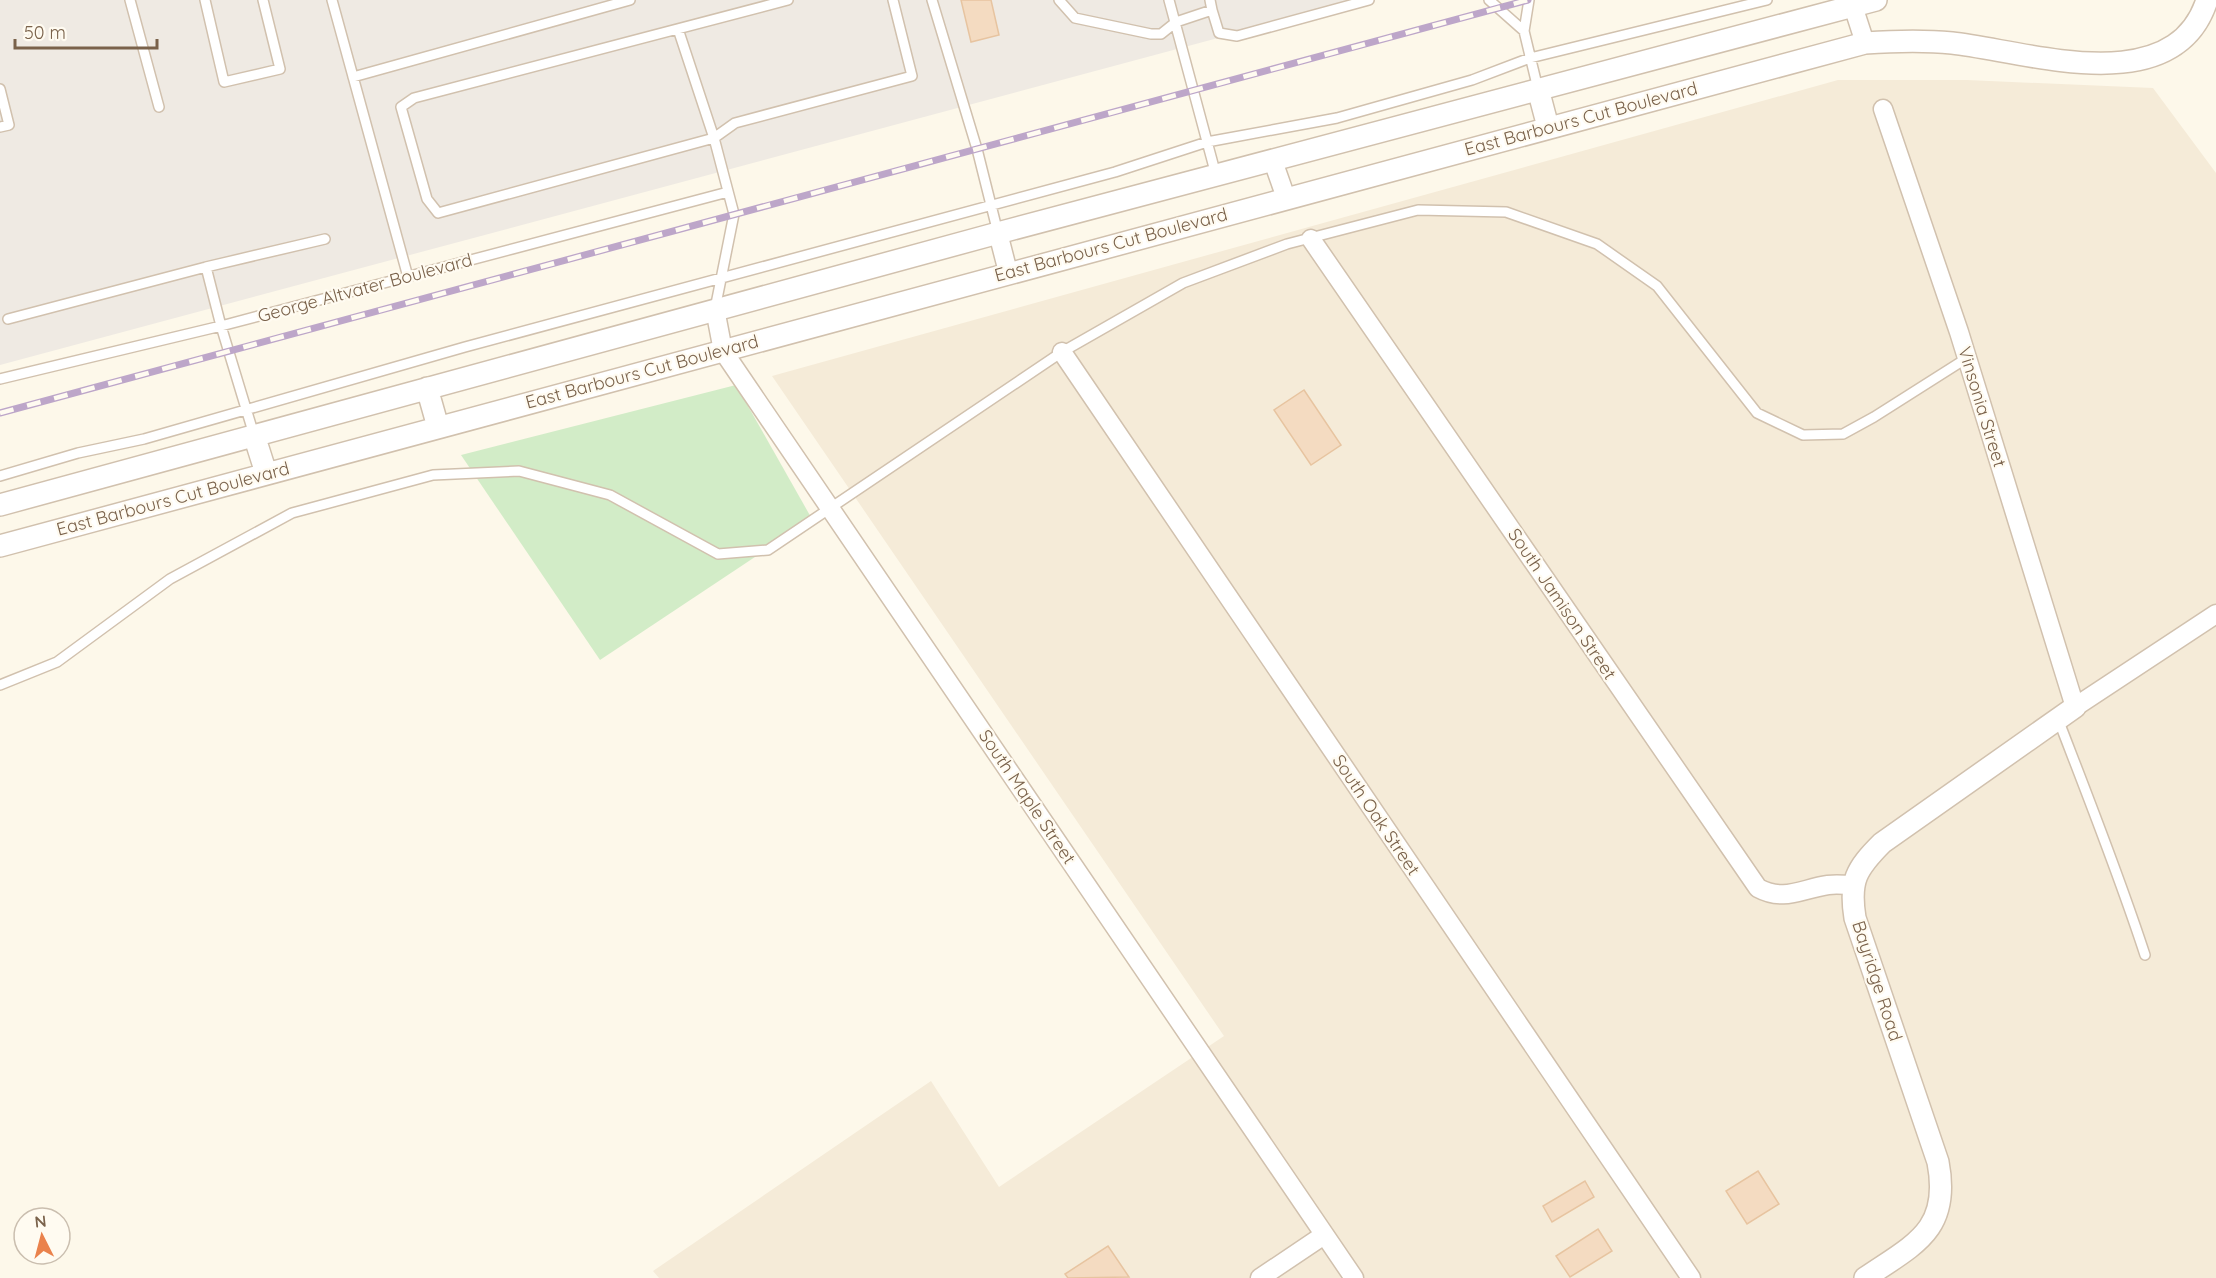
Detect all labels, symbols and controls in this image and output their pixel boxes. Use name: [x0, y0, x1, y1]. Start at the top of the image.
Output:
scale bar: [15, 12, 158, 50]
text: 50 m: [24, 21, 66, 44]
street label: East Barbours Cut Boulevard: [1462, 76, 1700, 161]
street label: East Barbours Cut Boulevard: [992, 202, 1230, 287]
street label: George Altvater Boulevard: [255, 248, 475, 327]
street label: East Barbours Cut Boulevard: [523, 329, 761, 414]
street label: Vinsonia Street: [1953, 344, 2012, 470]
street label: East Barbours Cut Boulevard: [54, 456, 292, 541]
street label: South Jamison Street: [1503, 524, 1622, 684]
street label: South Maple Street: [974, 725, 1081, 868]
street label: South Oak Street: [1327, 750, 1425, 880]
street label: Bayridge Road: [1847, 918, 1908, 1044]
north arrow: [12, 1206, 72, 1266]
text: N: [34, 1211, 47, 1232]

